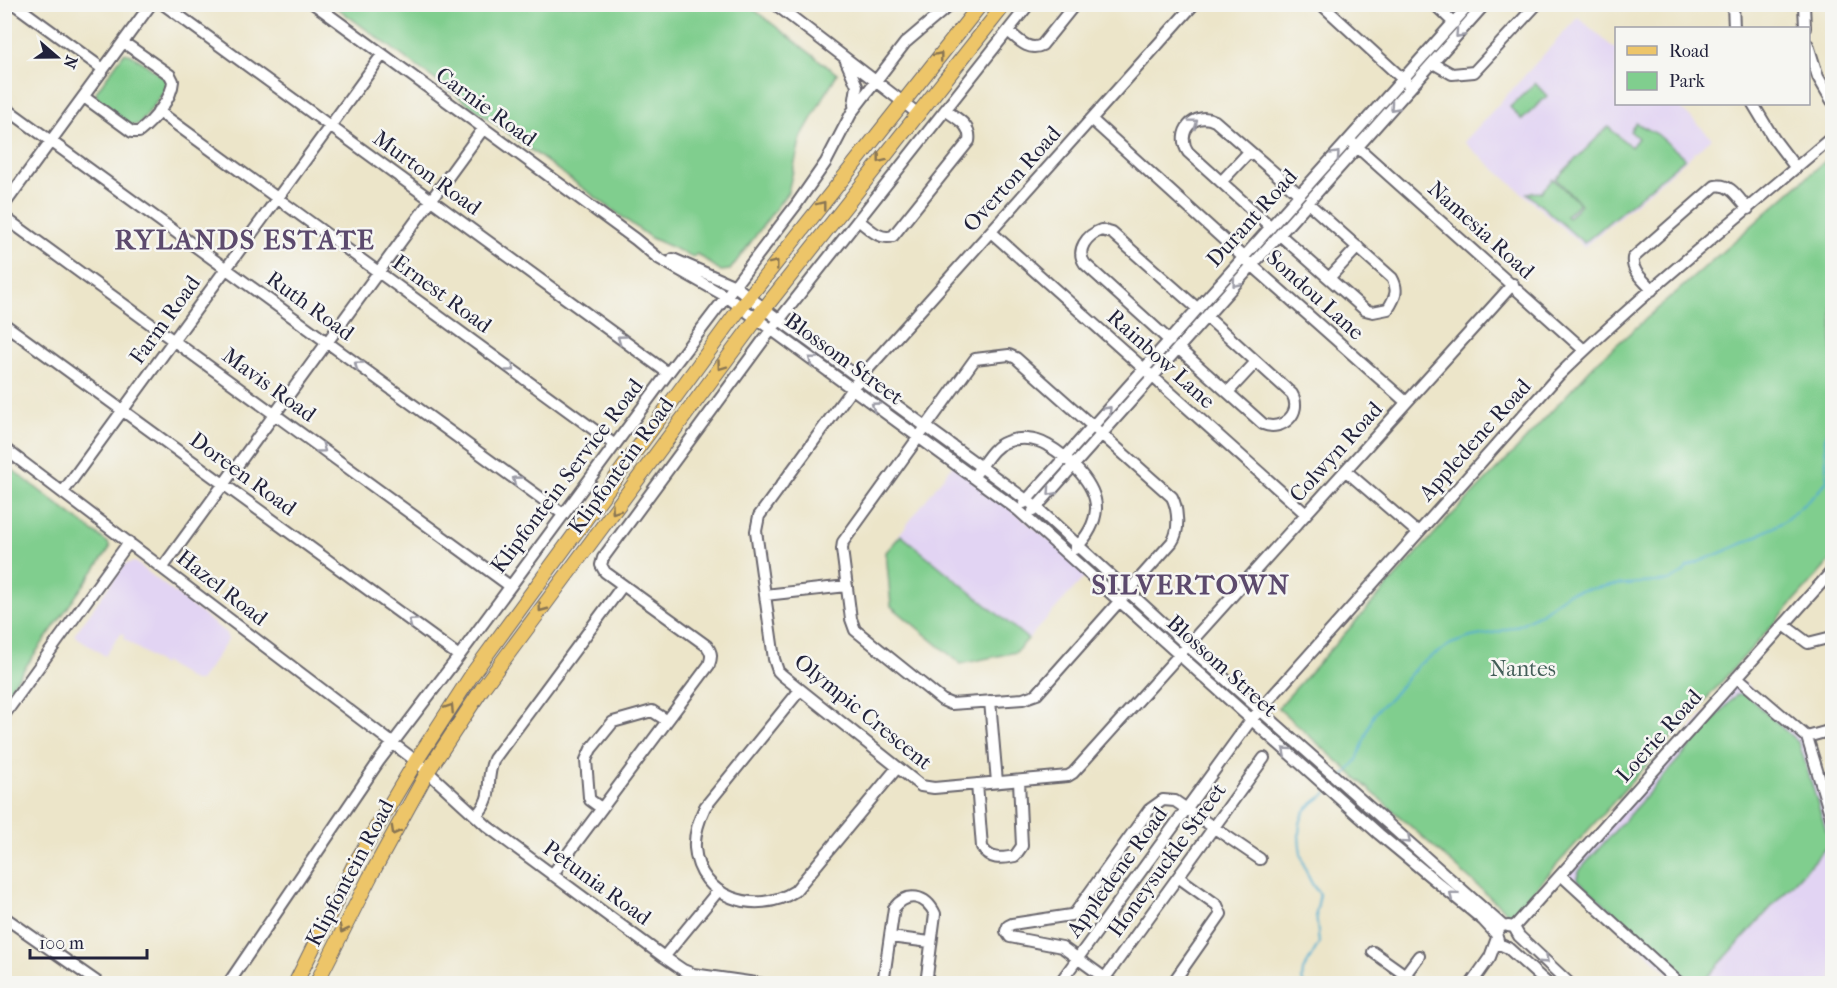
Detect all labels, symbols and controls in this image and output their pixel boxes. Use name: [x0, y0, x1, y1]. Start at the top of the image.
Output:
north arrow: [27, 27, 87, 87]
one-way arrow: [1455, 27, 1466, 38]
legend: [1615, 27, 1810, 105]
text: Road: [1669, 41, 1709, 62]
one-way arrow: [932, 52, 943, 63]
text: N: [59, 53, 82, 72]
street label: Carnie Road: [431, 62, 542, 153]
text: Park: [1669, 71, 1706, 92]
one-way arrow: [1390, 100, 1401, 111]
street label: Overton Road: [958, 120, 1067, 237]
one-way arrow: [1187, 120, 1198, 131]
street label: Murton Road: [368, 125, 487, 221]
one-way arrow: [1329, 151, 1340, 161]
one-way arrow: [877, 152, 888, 163]
street label: Durant Road: [1201, 163, 1303, 272]
street label: Namesia Road: [1423, 176, 1540, 285]
one-way arrow: [814, 201, 825, 212]
district label: RYLANDS ESTATE: [115, 223, 375, 256]
street label: Sondou Lane: [1261, 244, 1369, 346]
street label: Ernest Road: [387, 249, 497, 339]
one-way arrow: [768, 260, 779, 271]
street label: Ruth Road: [261, 266, 360, 347]
street label: Farm Road: [124, 270, 206, 369]
one-way arrow: [1232, 276, 1243, 287]
street label: Rainbow Lane: [1102, 304, 1220, 414]
street label: Blossom Street: [780, 307, 908, 411]
one-way arrow: [616, 335, 627, 346]
street label: Mavis Road: [217, 342, 322, 428]
one-way arrow: [807, 356, 818, 367]
one-way arrow: [718, 359, 729, 370]
one-way arrow: [354, 361, 365, 372]
one-way arrow: [504, 361, 515, 372]
street label: Klipfontein Service Road: [485, 373, 649, 578]
street label: Appledene Road: [1413, 373, 1537, 507]
street label: Klipfontein Road: [563, 392, 680, 539]
street label: Colwyn Road: [1284, 396, 1389, 508]
one-way arrow: [870, 402, 881, 413]
one-way arrow: [1101, 406, 1112, 416]
street label: Doreen Road: [185, 427, 302, 522]
one-way arrow: [316, 441, 327, 452]
one-way arrow: [511, 476, 522, 487]
one-way arrow: [1047, 484, 1058, 495]
one-way arrow: [611, 503, 622, 514]
street label: Hazel Road: [171, 545, 273, 632]
district label: SILVERTOWN: [1092, 568, 1290, 601]
one-way arrow: [538, 602, 549, 613]
street label: Blossom Street: [1161, 610, 1283, 723]
one-way arrow: [407, 618, 418, 629]
street label: Olympic Crescent: [789, 649, 937, 776]
park label: Nantes: [1490, 656, 1556, 682]
street label: Loerie Road: [1611, 684, 1708, 788]
one-way arrow: [443, 703, 454, 714]
one-way arrow: [1282, 747, 1293, 758]
street label: Honeysuckle Street: [1102, 778, 1232, 942]
street label: Klipfontein Road: [300, 794, 400, 951]
street label: Appledene Road: [1060, 801, 1174, 943]
one-way arrow: [391, 825, 402, 835]
one-way arrow: [1400, 833, 1410, 844]
street label: Petunia Road: [538, 835, 657, 931]
one-way arrow: [1449, 891, 1460, 902]
scale bar: [30, 922, 147, 960]
one-way arrow: [339, 922, 350, 933]
text: 100 m: [39, 933, 84, 954]
one-way arrow: [1538, 953, 1548, 964]

